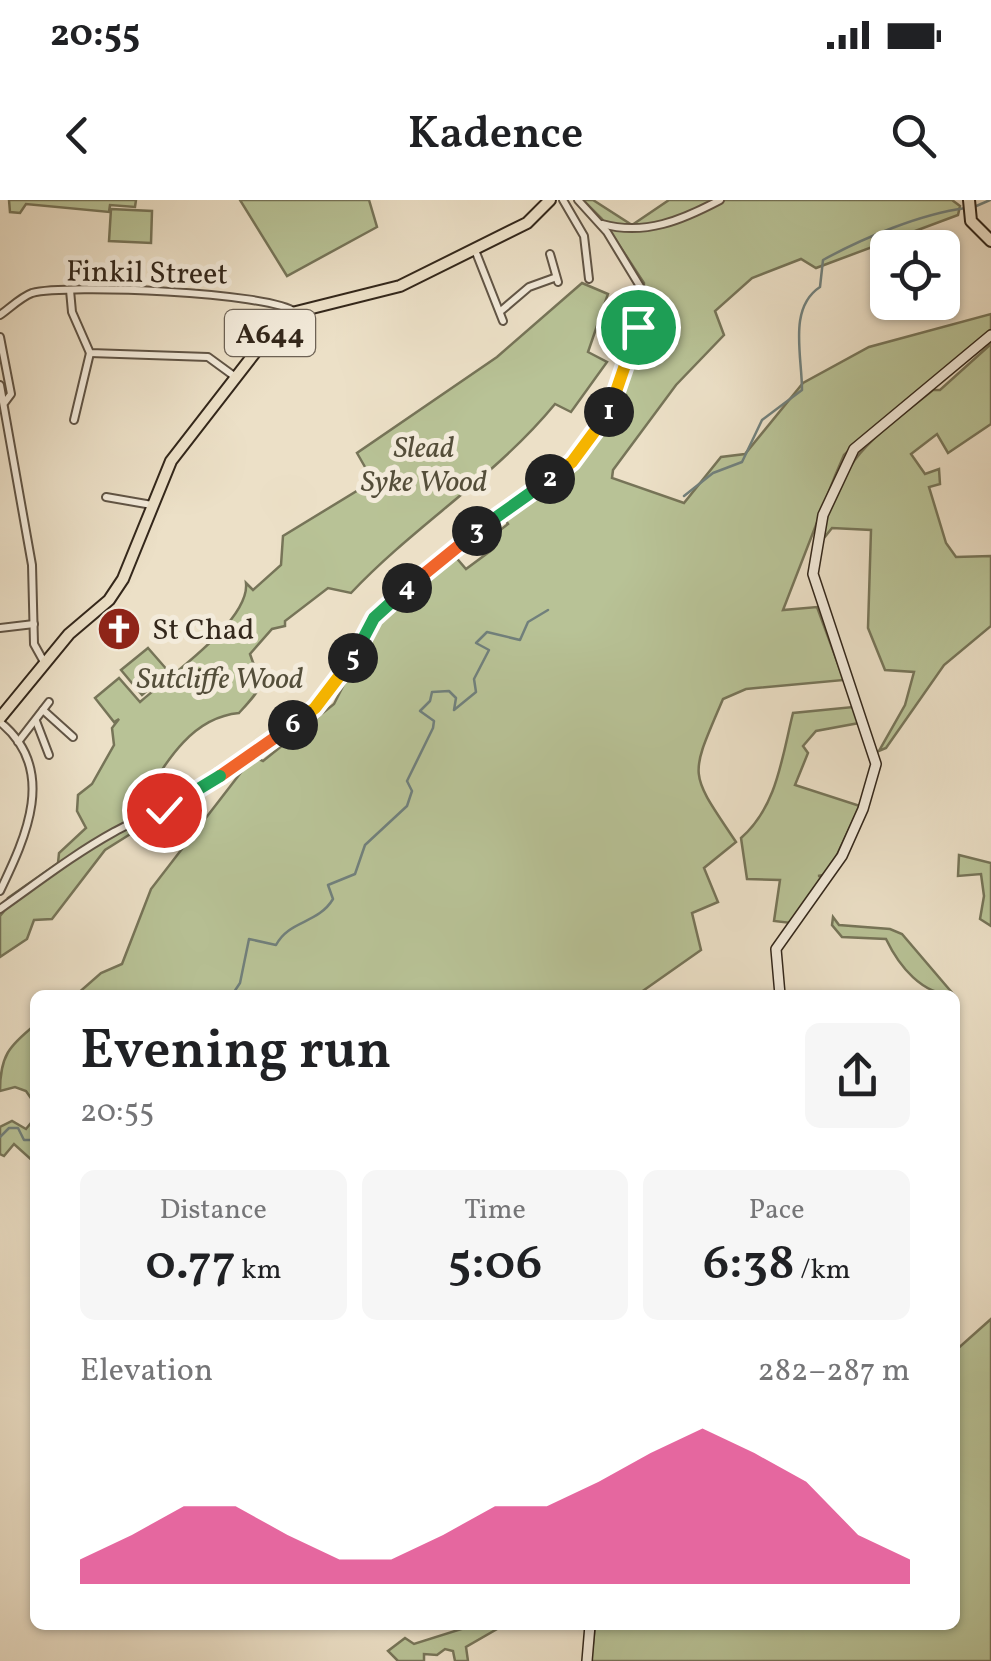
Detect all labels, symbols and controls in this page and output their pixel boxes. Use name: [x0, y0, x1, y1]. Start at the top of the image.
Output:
text: 20:55: [50, 9, 140, 62]
text: Kadence: [408, 104, 583, 167]
icon: back: [50, 108, 105, 163]
icon: search: [886, 108, 941, 163]
map controls: [870, 230, 960, 320]
button: locate: [870, 230, 960, 320]
street label: Finkil Street: [66, 252, 228, 296]
pin: [596, 285, 681, 370]
icon: arrive: [611, 300, 666, 355]
road number: A644: [225, 310, 315, 356]
pin: 1: [584, 387, 634, 437]
text: 1: [603, 392, 615, 431]
park label: Slead Syke Wood: [361, 428, 487, 504]
pin: 2: [525, 454, 575, 504]
text: 2: [543, 459, 557, 498]
pin: 3: [452, 506, 502, 556]
text: 3: [470, 511, 484, 550]
pin: 4: [382, 563, 432, 613]
text: 4: [399, 568, 415, 607]
church icon: St Chad: [96, 606, 142, 652]
place label: St Chad: [152, 610, 254, 652]
pin: 5: [328, 633, 378, 683]
text: 5: [346, 638, 360, 677]
park label: Sutcliffe Wood: [137, 659, 303, 701]
pin: 6: [268, 700, 318, 750]
text: 6: [285, 705, 301, 744]
pin: [122, 768, 207, 853]
icon: check: [137, 783, 192, 838]
text: Evening run: [80, 1015, 392, 1091]
button: share: [805, 1023, 910, 1128]
text: 20:55: [80, 1091, 154, 1135]
text: Distance: [160, 1191, 267, 1230]
text: Time: [464, 1191, 526, 1230]
text: Pace: [749, 1191, 805, 1230]
text: 0.77: [145, 1230, 236, 1300]
text: 5:06: [448, 1230, 542, 1300]
text: 6:38: [703, 1230, 795, 1300]
text: km: [236, 1251, 281, 1290]
text: /km: [795, 1251, 851, 1290]
text: Elevation: [80, 1350, 213, 1394]
text: 282–287 m: [758, 1350, 910, 1394]

